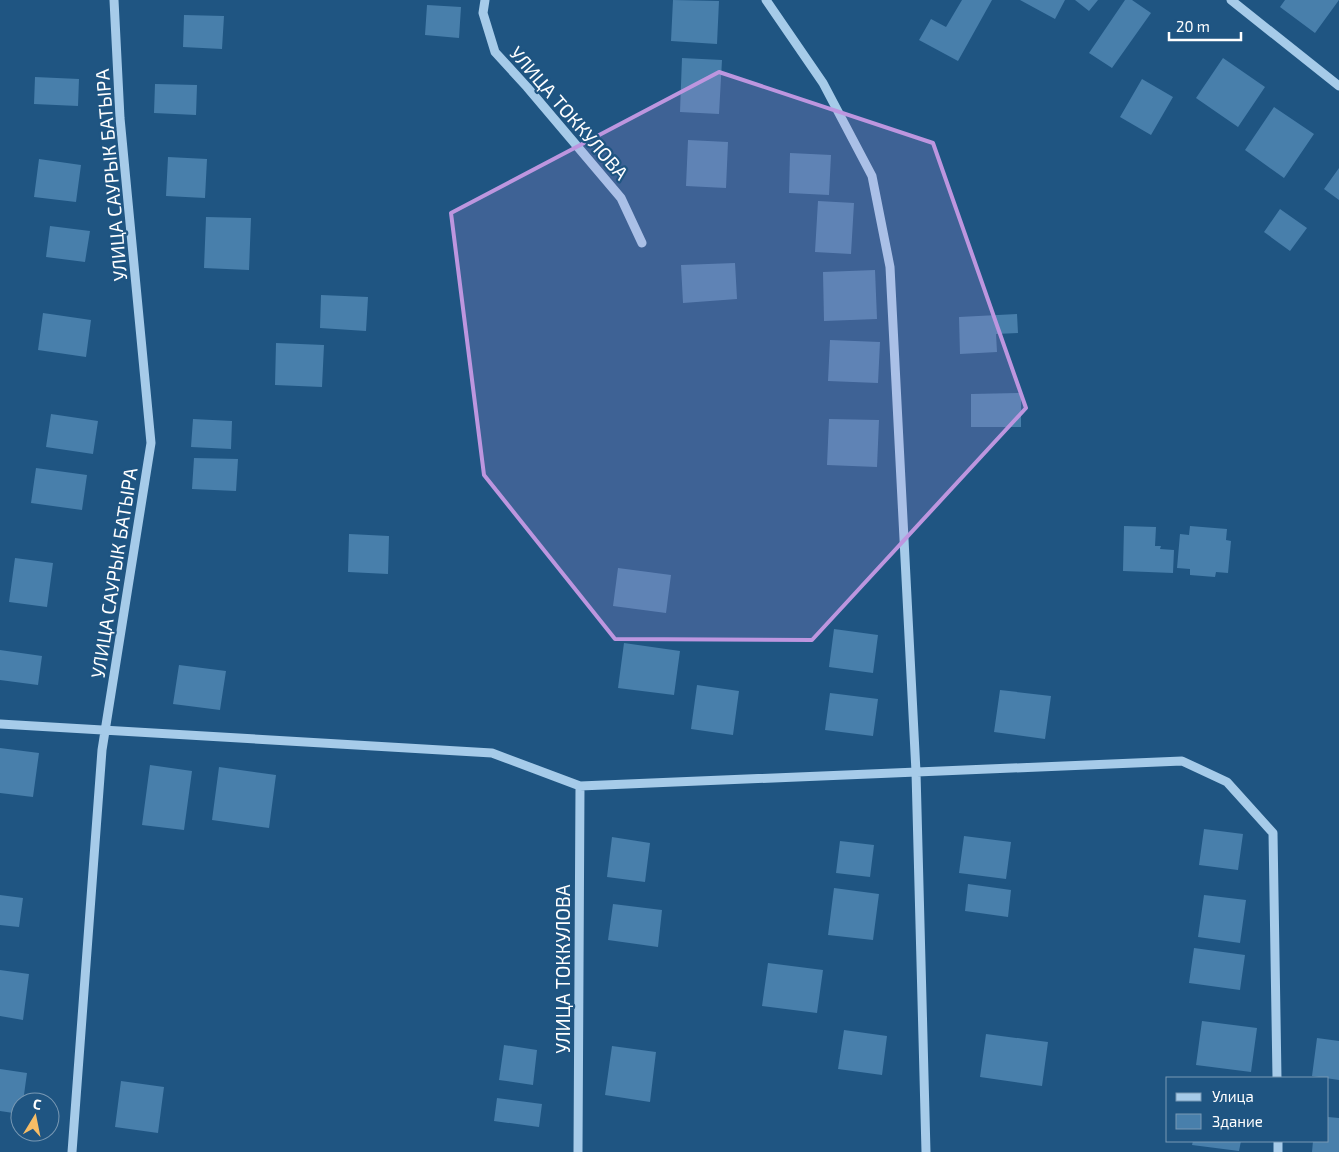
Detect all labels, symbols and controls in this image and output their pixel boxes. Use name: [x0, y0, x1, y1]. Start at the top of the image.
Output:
scale bar: [1169, 10, 1242, 42]
text: 20 m: [1176, 17, 1210, 35]
street label: УЛИЦА ТОККУЛОВА: [505, 41, 634, 184]
street label: УЛИЦА САУРЫК БАТЫРА: [90, 68, 131, 282]
street label: УЛИЦА САУРЫК БАТЫРА: [85, 466, 142, 680]
street label: УЛИЦА ТОККУЛОВА: [551, 884, 574, 1054]
legend: [1166, 1077, 1329, 1142]
text: Улица: [1212, 1087, 1254, 1105]
north arrow: [10, 1092, 60, 1142]
text: С: [32, 1095, 43, 1113]
text: Здание: [1212, 1112, 1263, 1130]

